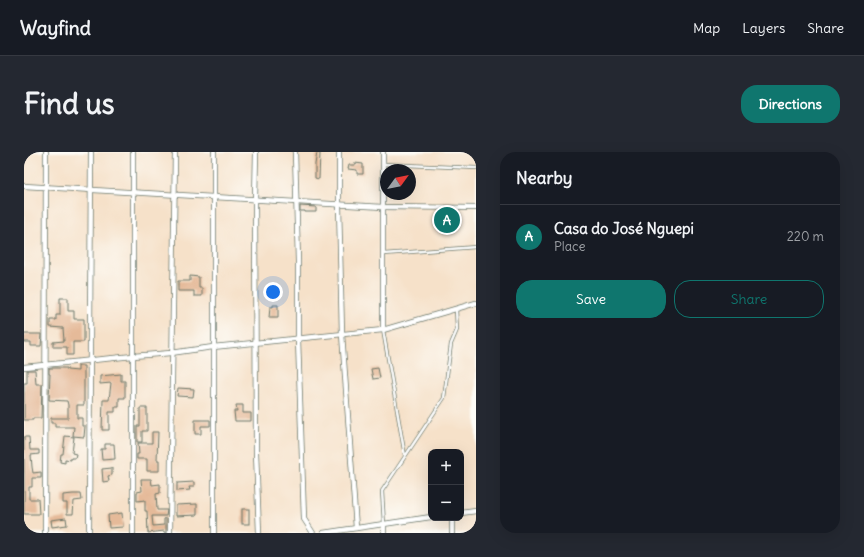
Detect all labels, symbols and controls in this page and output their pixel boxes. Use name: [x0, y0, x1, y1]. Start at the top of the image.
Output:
text: Wayfind: [20, 16, 91, 40]
text: Map: [693, 19, 720, 37]
text: Layers: [742, 19, 785, 37]
text: Share: [807, 19, 844, 37]
button: Directions: [741, 85, 840, 123]
text: Find us: [24, 86, 115, 122]
north arrow: [380, 164, 416, 200]
text: Nearby: [516, 167, 572, 189]
pin: A: [434, 205, 460, 235]
text: Casa do José Nguepi: [554, 219, 694, 238]
text: A: [525, 228, 533, 245]
text: 220 m: [787, 228, 824, 245]
text: Place: [554, 238, 585, 255]
button: Save: [516, 280, 666, 318]
button: Share: [674, 280, 824, 318]
your location: [263, 282, 283, 302]
map controls: [428, 449, 464, 521]
button: +: [428, 449, 464, 485]
button: −: [428, 485, 464, 521]

